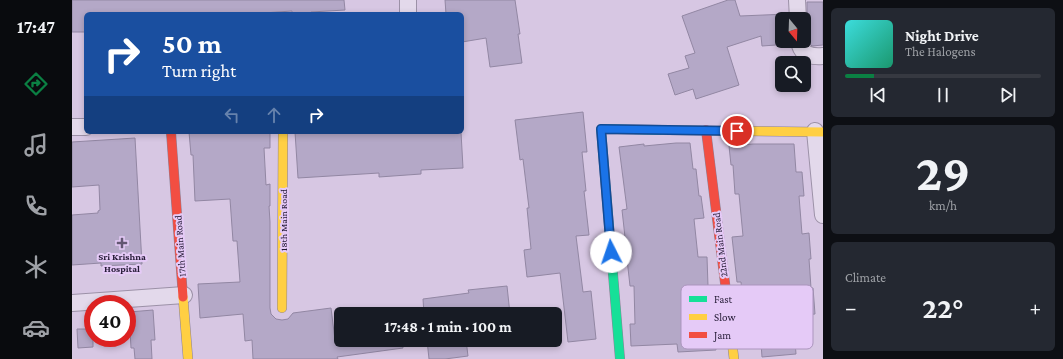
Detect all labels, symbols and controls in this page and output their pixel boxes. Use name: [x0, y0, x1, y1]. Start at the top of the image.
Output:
north arrow: [775, 12, 811, 48]
map controls: [775, 12, 811, 92]
text: 17:47: [17, 17, 55, 37]
icon: right: [96, 28, 148, 80]
text: 50 m: [162, 28, 222, 59]
text: Night Drive: [905, 28, 979, 44]
text: The Halogens: [905, 44, 976, 59]
button: search: [775, 56, 811, 92]
text: Turn right: [162, 61, 236, 81]
icon: directions: [22, 70, 50, 98]
icon: previous: [867, 84, 889, 106]
icon: pause: [932, 84, 954, 106]
icon: next: [997, 84, 1019, 106]
icon: left: [221, 104, 243, 126]
icon: ahead: [263, 104, 285, 126]
icon: right: [305, 104, 327, 126]
pin: [720, 114, 754, 148]
icon: arrive: [726, 120, 748, 142]
icon: music: [22, 131, 50, 159]
text: 29: [916, 143, 970, 201]
street label: 18th Main Road: [278, 188, 289, 251]
icon: phone: [22, 192, 50, 220]
text: km/h: [929, 198, 957, 213]
street label: 22nd Main Road: [710, 211, 729, 278]
street label: 17th Main Road: [172, 214, 188, 277]
position arrow: [590, 231, 632, 273]
marker: Sri Krishna Hospital: [116, 237, 128, 249]
place label: Sri Krishna Hospital: [98, 251, 146, 274]
icon: climate: [22, 253, 50, 281]
text: Climate: [845, 270, 886, 285]
legend: [681, 285, 813, 349]
text: 22°: [922, 291, 964, 324]
text: Fast: [714, 293, 733, 305]
speed limit sign: 40: [84, 295, 136, 347]
text: −: [845, 295, 857, 320]
text: +: [1029, 295, 1041, 320]
text: Slow: [714, 311, 736, 323]
icon: car: [22, 314, 50, 342]
text: 17:48 · 1 min · 100 m: [384, 319, 512, 335]
text: Jam: [713, 329, 731, 342]

